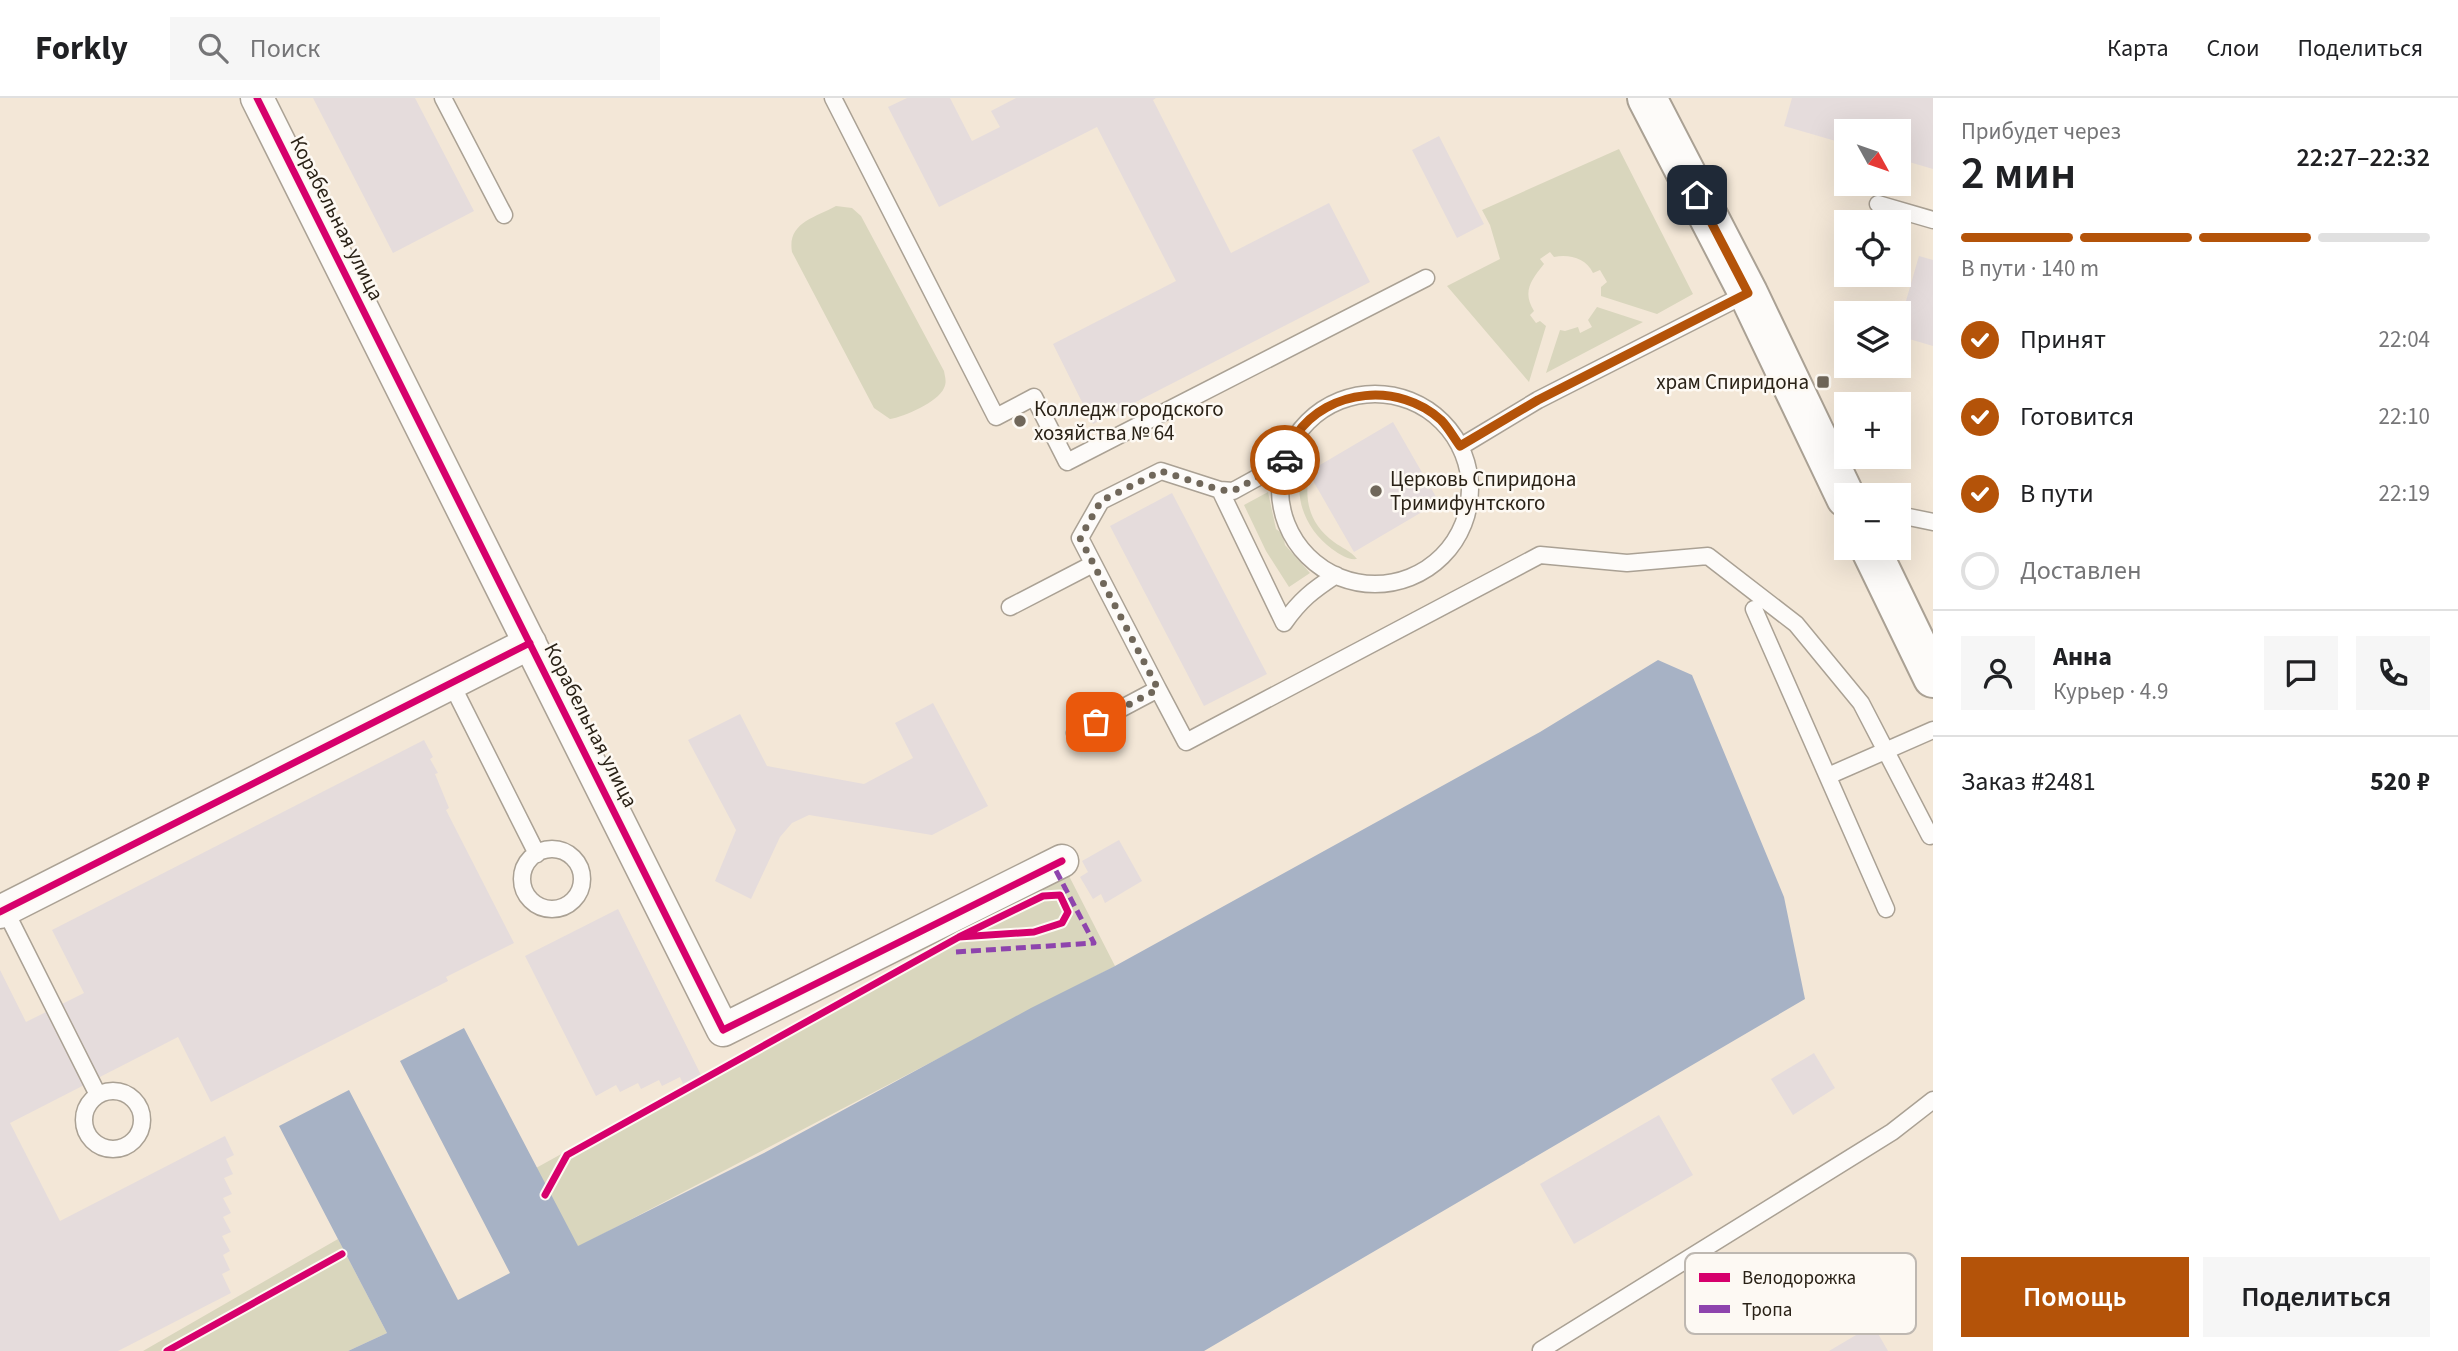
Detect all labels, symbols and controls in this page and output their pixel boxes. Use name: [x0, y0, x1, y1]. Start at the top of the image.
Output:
search box: [170, 17, 660, 80]
text: Forkly: [35, 25, 128, 72]
icon: search: [194, 29, 232, 67]
text: Поиск: [250, 30, 320, 67]
text: Карта: [2107, 31, 2169, 66]
text: Слои: [2207, 31, 2260, 66]
text: Поделиться: [2298, 31, 2423, 66]
text: Прибудет через: [1961, 115, 2121, 148]
north arrow: [1834, 119, 1911, 196]
map controls: [1834, 119, 1911, 560]
street label: Корабельная улица: [283, 131, 391, 305]
text: 22:27–22:32: [2297, 139, 2430, 176]
text: 2 мин: [1961, 141, 2076, 206]
pin: [1667, 165, 1727, 225]
icon: home: [1678, 176, 1716, 214]
button: locate: [1834, 210, 1911, 287]
text: В пути · 140 m: [1961, 252, 2099, 285]
button: layers: [1834, 301, 1911, 378]
icon: check: [1961, 321, 1999, 359]
text: Принят: [2020, 321, 2106, 358]
text: 22:04: [2379, 323, 2430, 356]
place label: храм Спиридона: [1656, 367, 1809, 397]
marker: храм Спиридона: [1815, 374, 1831, 390]
button: +: [1834, 392, 1911, 469]
place label: Колледж городского хозяйства № 64: [1034, 394, 1224, 448]
icon: check: [1961, 398, 1999, 436]
text: Готовится: [2020, 398, 2134, 435]
text: 22:10: [2379, 400, 2430, 433]
marker: Колледж городского хозяйства № 64: [1012, 413, 1028, 429]
courier: [1250, 425, 1320, 495]
icon: car: [1266, 441, 1304, 479]
place label: Церковь Спиридона Тримифунтского: [1390, 464, 1576, 518]
icon: check: [1961, 475, 1999, 513]
text: В пути: [2020, 475, 2094, 512]
text: 22:19: [2379, 477, 2430, 510]
marker: Церковь Спиридона Тримифунтского: [1368, 483, 1384, 499]
button: −: [1834, 483, 1911, 560]
text: Доставлен: [2020, 552, 2142, 589]
button: person: [1961, 636, 2035, 710]
button: chat: [2264, 636, 2338, 710]
button: phone: [2356, 636, 2430, 710]
street label: Корабельная улица: [537, 638, 645, 812]
text: Анна: [2053, 638, 2112, 675]
text: Курьер · 4.9: [2053, 675, 2168, 708]
pin: [1066, 692, 1126, 752]
icon: bag: [1077, 703, 1115, 741]
text: Заказ #2481: [1961, 763, 2096, 800]
text: 520 ₽: [2370, 763, 2430, 800]
legend: [1685, 1253, 1916, 1334]
button: Помощь: [1961, 1257, 2189, 1337]
button: Поделиться: [2203, 1257, 2430, 1337]
text: Велодорожка: [1742, 1265, 1856, 1292]
text: Тропа: [1742, 1297, 1792, 1324]

